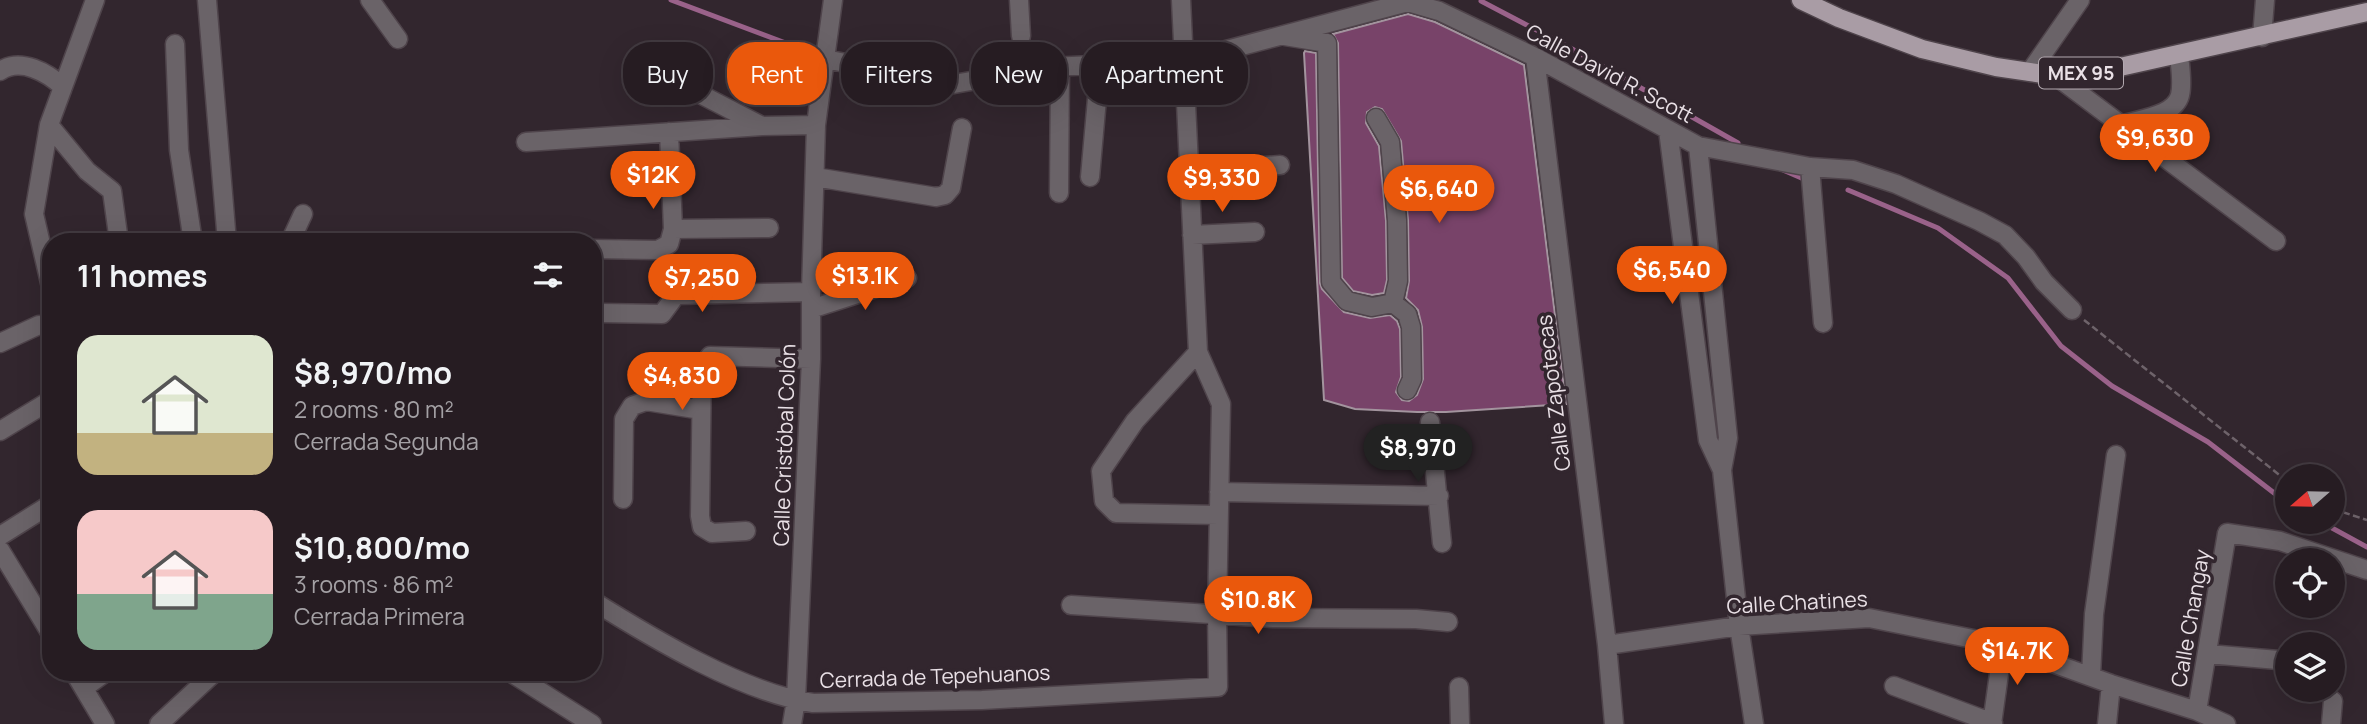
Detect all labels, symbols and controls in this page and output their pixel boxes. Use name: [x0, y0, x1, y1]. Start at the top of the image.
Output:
street label: Calle David R. Scott: [1522, 17, 1698, 129]
chip: Buy: [623, 42, 713, 105]
chip: Rent: [727, 42, 827, 105]
chip: Filters: [841, 42, 957, 105]
chip: New: [971, 42, 1067, 105]
chip: Apartment: [1081, 42, 1248, 105]
road number: MEX 95: [2039, 58, 2123, 88]
pin: $9,630: [2098, 114, 2212, 174]
text: $9,630: [2116, 121, 2194, 153]
pin: $12K: [612, 152, 694, 211]
pin: $9,330: [1165, 154, 1279, 214]
text: $12K: [626, 158, 680, 190]
text: $9,330: [1183, 161, 1261, 193]
pin: $6,640: [1382, 166, 1496, 225]
text: $6,640: [1399, 172, 1479, 204]
pin: $6,540: [1615, 246, 1729, 306]
pin: $13.1K: [808, 252, 922, 312]
text: $6,540: [1633, 253, 1711, 285]
pin: $7,250: [645, 254, 759, 314]
text: 11 homes: [77, 255, 208, 296]
icon: filters: [529, 256, 567, 294]
text: $13.1K: [831, 259, 899, 291]
text: $7,250: [664, 261, 740, 293]
street label: Calle Zapotecas: [1530, 313, 1576, 473]
street label: Calle Cristóbal Colón: [766, 343, 802, 547]
text: $8,970/mo: [294, 352, 452, 393]
pin: $4,830: [625, 352, 739, 412]
text: $4,830: [643, 359, 721, 391]
icon: home: [133, 363, 217, 447]
text: 2 rooms · 80 m²: [294, 393, 454, 425]
pin: $8,970: [1361, 424, 1475, 484]
text: Cerrada Segunda: [294, 425, 479, 457]
text: $8,970: [1379, 431, 1457, 463]
north arrow: [2275, 464, 2345, 534]
map controls: [2275, 464, 2345, 702]
text: $10,800/mo: [294, 527, 470, 568]
icon: home: [133, 538, 217, 622]
street label: Calle Changay: [2164, 547, 2216, 689]
button: locate: [2275, 548, 2345, 618]
text: 3 rooms · 86 m²: [294, 568, 454, 600]
pin: $10.8K: [1201, 576, 1315, 636]
text: $10.8K: [1220, 583, 1296, 615]
street label: Calle Chatines: [1726, 584, 1868, 620]
text: Cerrada Primera: [294, 600, 465, 632]
pin: $14.7K: [1960, 628, 2074, 687]
button: layers: [2275, 632, 2345, 702]
text: $14.7K: [1981, 634, 2053, 666]
street label: Cerrada de Tepehuanos: [819, 658, 1051, 694]

